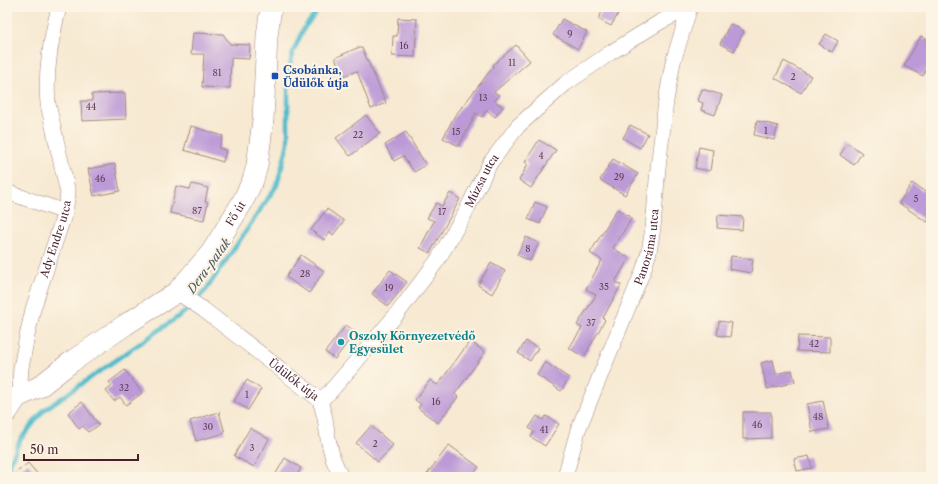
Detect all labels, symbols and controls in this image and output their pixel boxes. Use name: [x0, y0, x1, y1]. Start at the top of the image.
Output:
house number: 9: [567, 28, 573, 39]
house number: 16: [399, 40, 409, 51]
house number: 11: [508, 57, 516, 68]
place label: Csobánka, Üdülők útja: [283, 63, 349, 90]
house number: 81: [212, 67, 222, 78]
marker: Csobánka, Üdülők útja: [270, 71, 280, 81]
house number: 2: [790, 71, 796, 82]
house number: 13: [479, 92, 487, 103]
house number: 44: [86, 101, 96, 112]
house number: 1: [764, 125, 768, 136]
house number: 15: [452, 126, 460, 137]
house number: 22: [353, 129, 363, 140]
house number: 4: [538, 150, 544, 161]
street label: Múzsa utca: [462, 151, 502, 210]
house number: 29: [614, 171, 624, 182]
house number: 46: [95, 173, 105, 184]
house number: 5: [914, 193, 919, 204]
street label: Fő út: [222, 198, 249, 229]
street label: Ady Endre utca: [37, 199, 74, 280]
house number: 87: [192, 205, 202, 216]
house number: 17: [438, 206, 447, 217]
street label: Panoráma utca: [631, 208, 662, 287]
water label: Dera-patak: [183, 235, 234, 297]
house number: 8: [525, 243, 531, 254]
house number: 28: [300, 268, 310, 279]
house number: 35: [599, 281, 609, 292]
house number: 19: [384, 282, 394, 293]
house number: 37: [586, 317, 596, 328]
place label: Oszoly Környezetvédő Egyesület: [349, 329, 476, 356]
marker: Oszoly Környezetvédő Egyesület: [336, 337, 346, 347]
house number: 42: [809, 338, 819, 349]
street label: Üdülők útja: [266, 355, 322, 404]
house number: 32: [119, 382, 129, 393]
house number: 1: [245, 389, 249, 400]
house number: 16: [431, 396, 441, 407]
house number: 48: [813, 411, 823, 422]
house number: 46: [752, 419, 762, 430]
house number: 30: [203, 421, 214, 432]
house number: 41: [540, 424, 549, 435]
scale bar: [24, 436, 138, 462]
house number: 2: [372, 438, 378, 449]
text: 50 m: [30, 442, 59, 457]
house number: 3: [250, 442, 255, 453]

